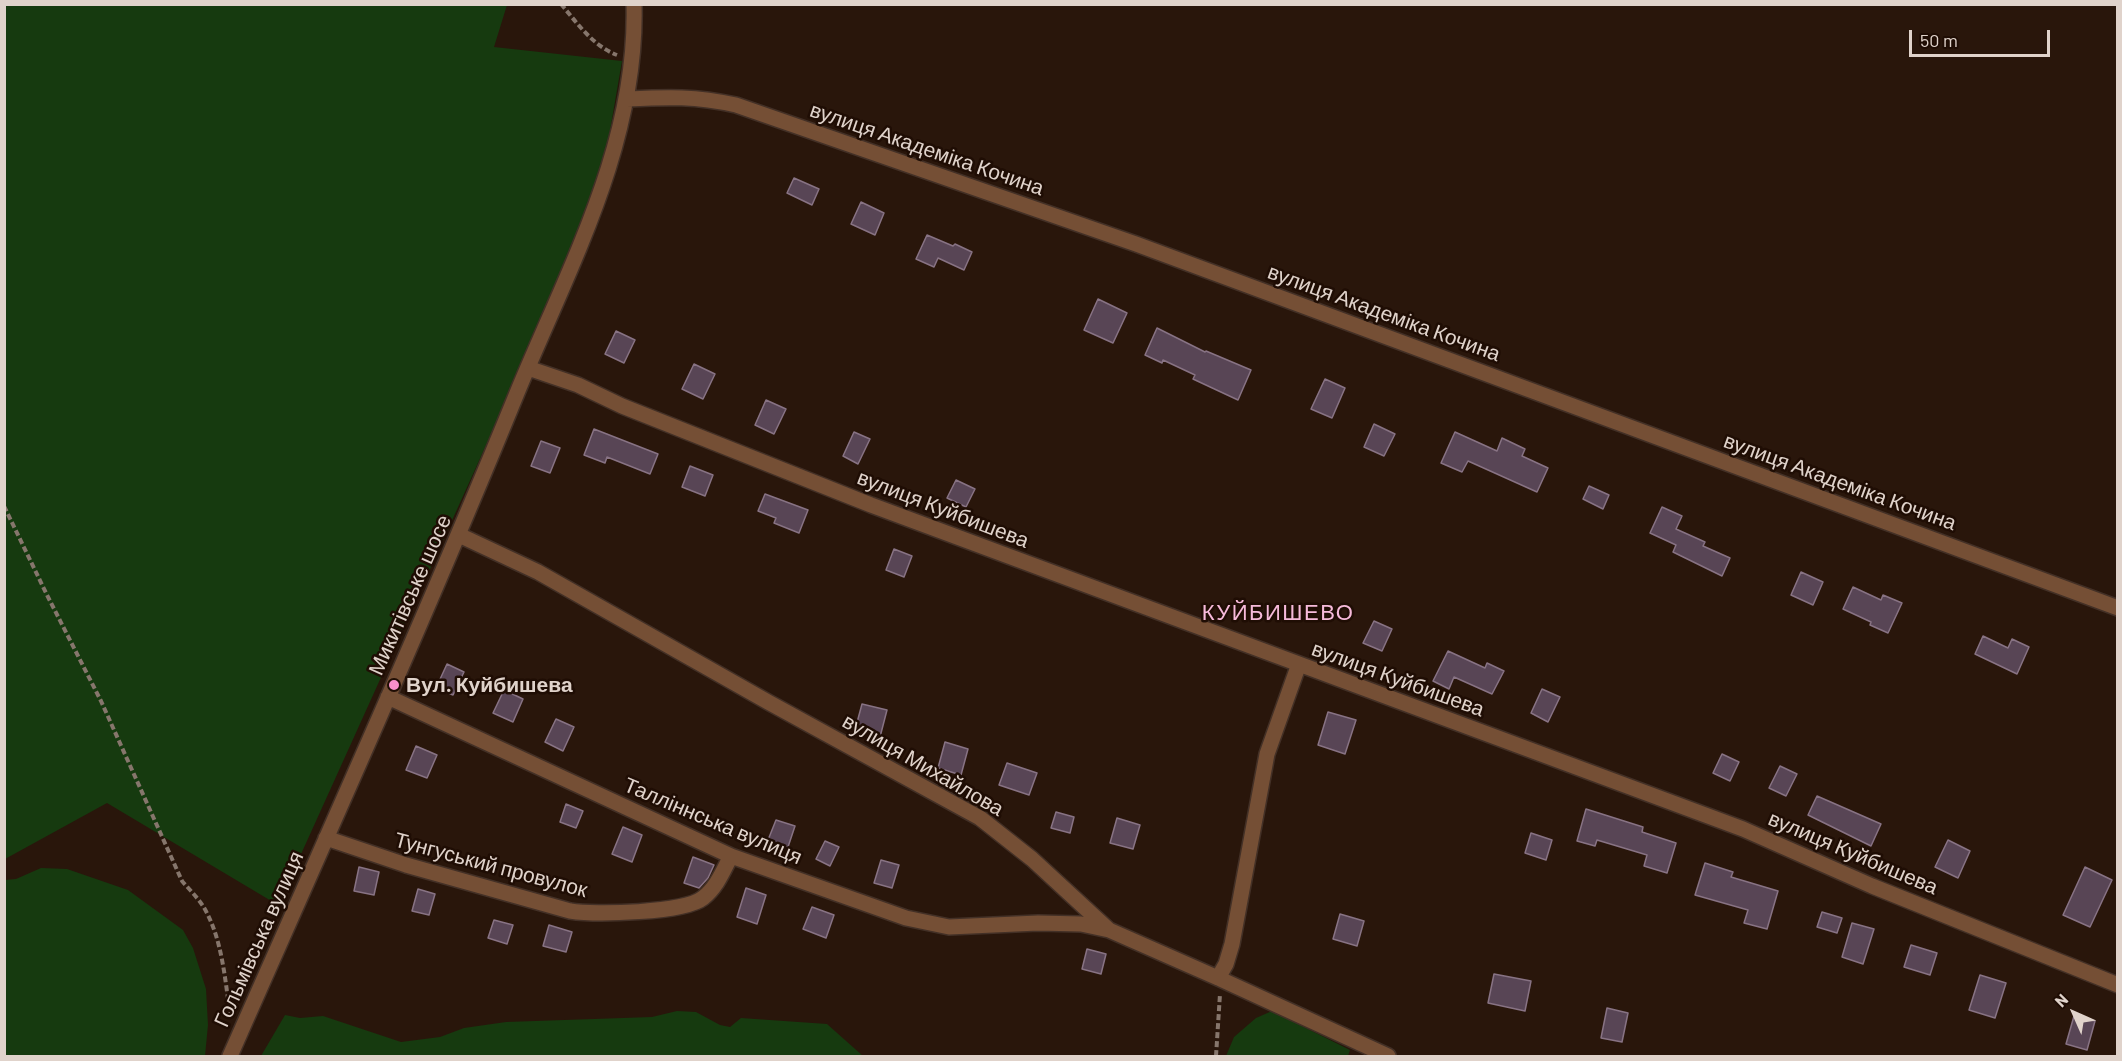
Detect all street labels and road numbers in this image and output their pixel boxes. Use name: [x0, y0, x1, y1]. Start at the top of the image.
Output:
street label: вулиця Академіка Кочина: [807, 97, 1047, 201]
street label: вулиця Академіка Кочина: [1264, 259, 1504, 367]
street label: вулиця Академіка Кочина: [1720, 428, 1960, 536]
street label: вулиця Куйбишева: [854, 465, 1032, 553]
street label: Микитівське шосе: [363, 511, 457, 679]
street label: вулиця Куйбишева: [1308, 636, 1488, 722]
street label: вулиця Михайлова: [838, 709, 1008, 821]
street label: Талліннська вулиця: [620, 772, 806, 870]
street label: вулиця Куйбишева: [1764, 806, 1942, 900]
street label: Тунгуський провулок: [392, 827, 590, 903]
street label: Гольмівська вулиця: [209, 847, 309, 1031]

